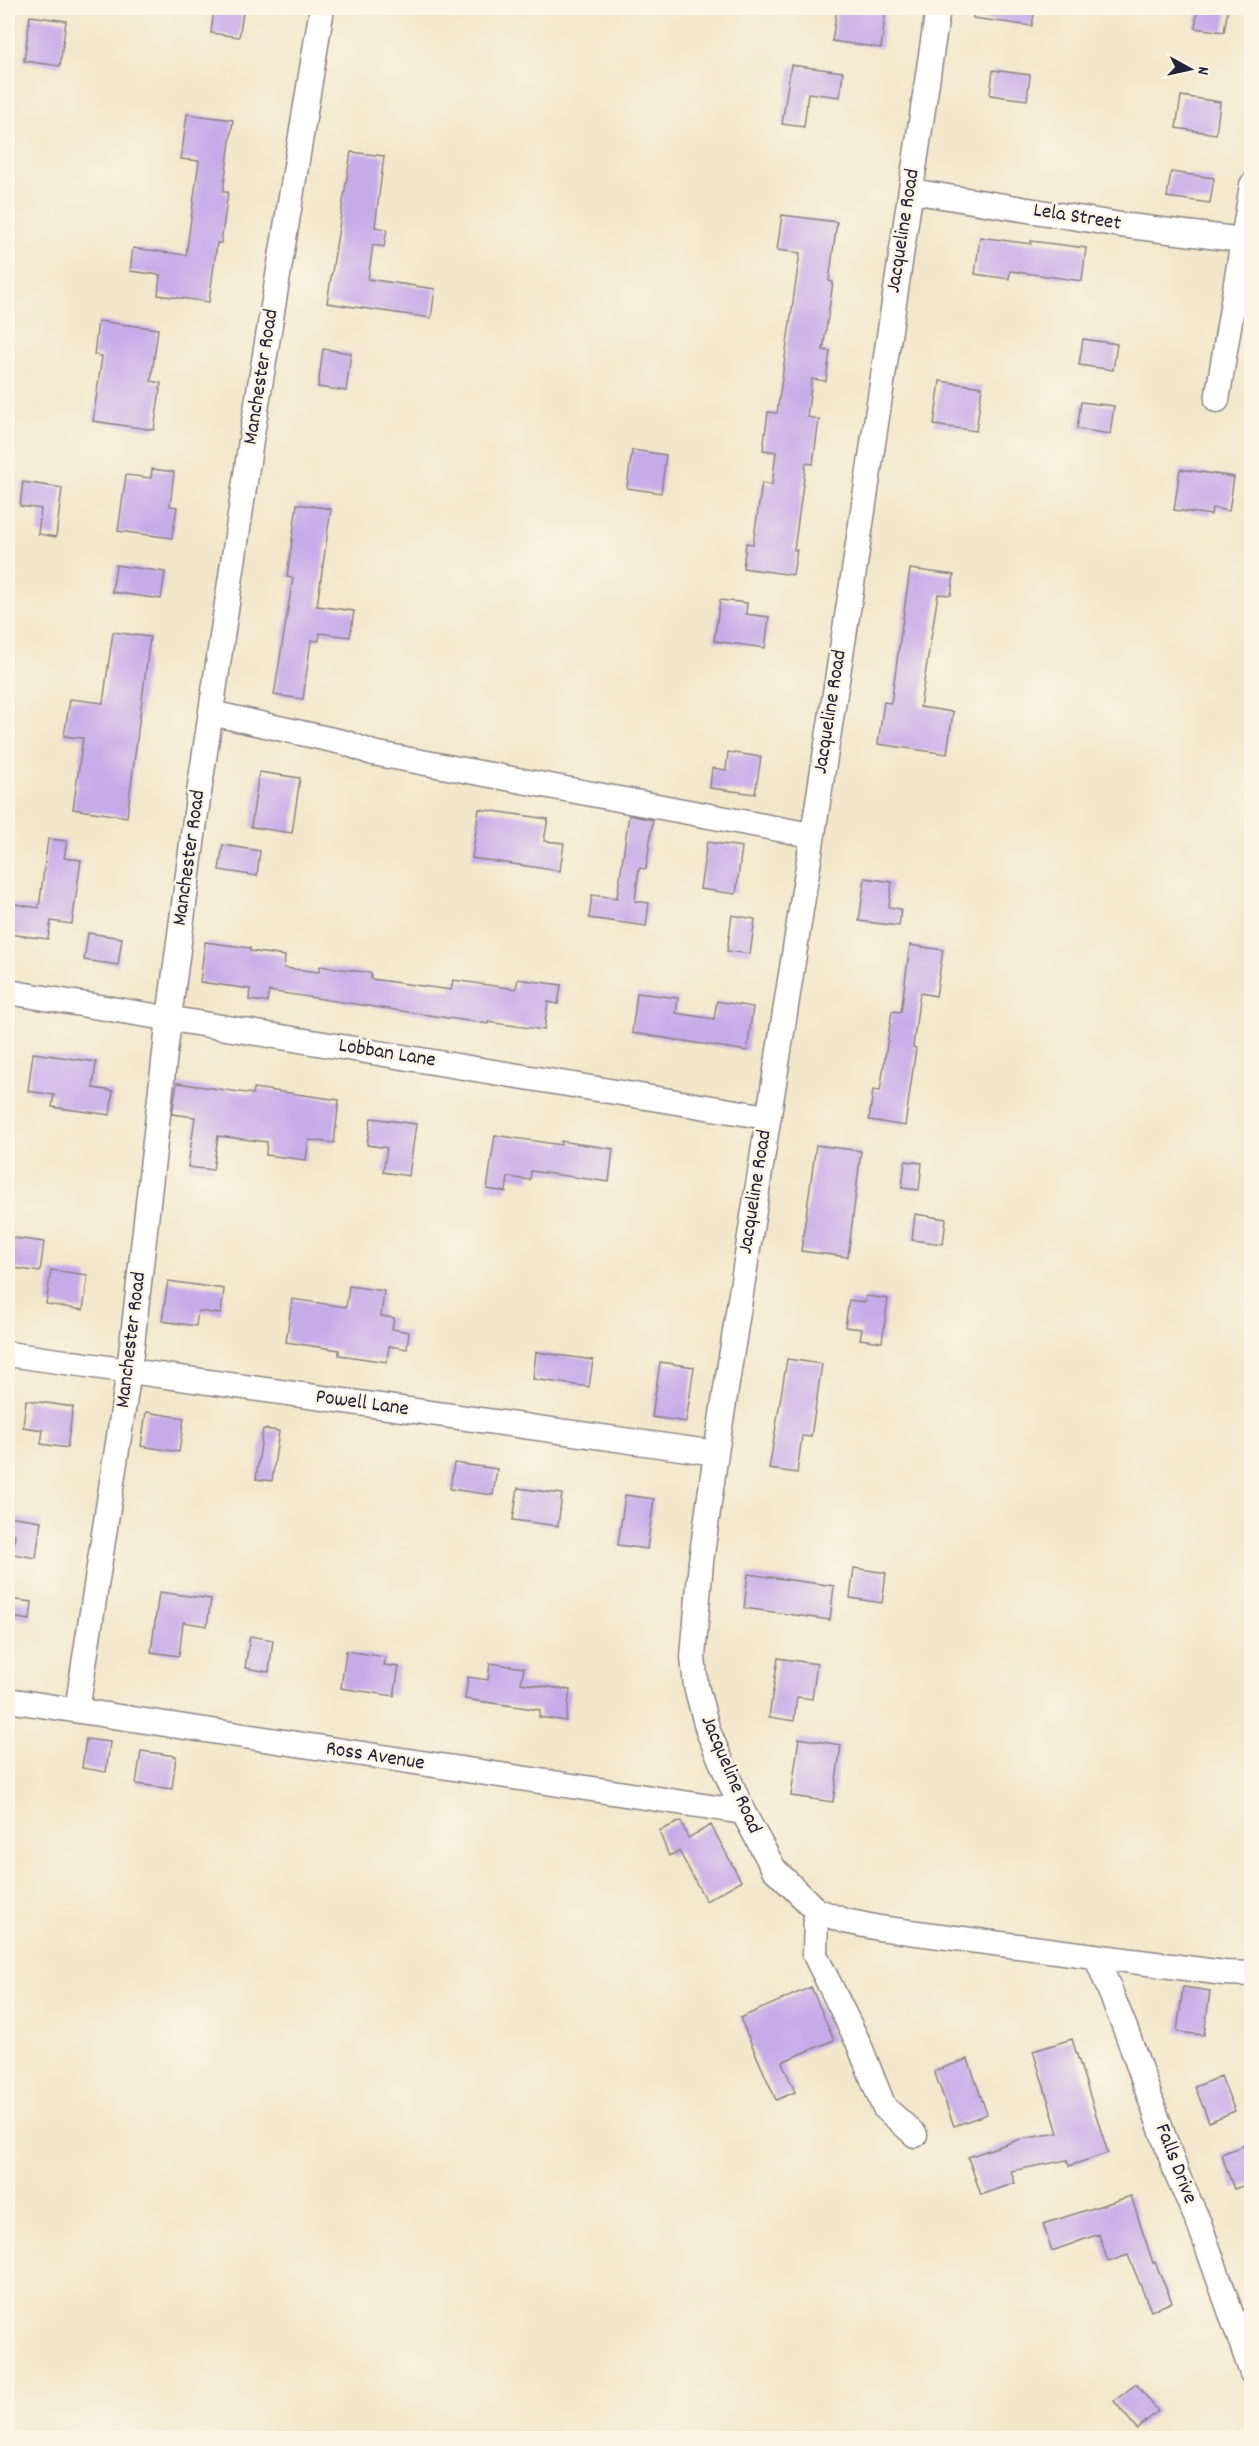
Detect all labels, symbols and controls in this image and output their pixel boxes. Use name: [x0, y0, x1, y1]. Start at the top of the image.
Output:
north arrow: [1160, 39, 1220, 99]
text: N: [1190, 65, 1214, 76]
street label: Jacqueline Road: [879, 167, 929, 295]
street label: Lela Street: [1031, 196, 1123, 240]
street label: Manchester Road: [236, 307, 288, 447]
street label: Jacqueline Road: [806, 648, 856, 776]
street label: Manchester Road: [166, 788, 214, 928]
street label: Lobban Lane: [336, 1032, 438, 1076]
street label: Jacqueline Road: [731, 1128, 781, 1256]
street label: Manchester Road: [109, 1270, 155, 1410]
street label: Powell Lane: [313, 1383, 411, 1425]
street label: Jacqueline Road: [692, 1711, 768, 1839]
street label: Ross Avenue: [324, 1734, 426, 1780]
street label: Falls Drive: [1146, 2120, 1204, 2208]

